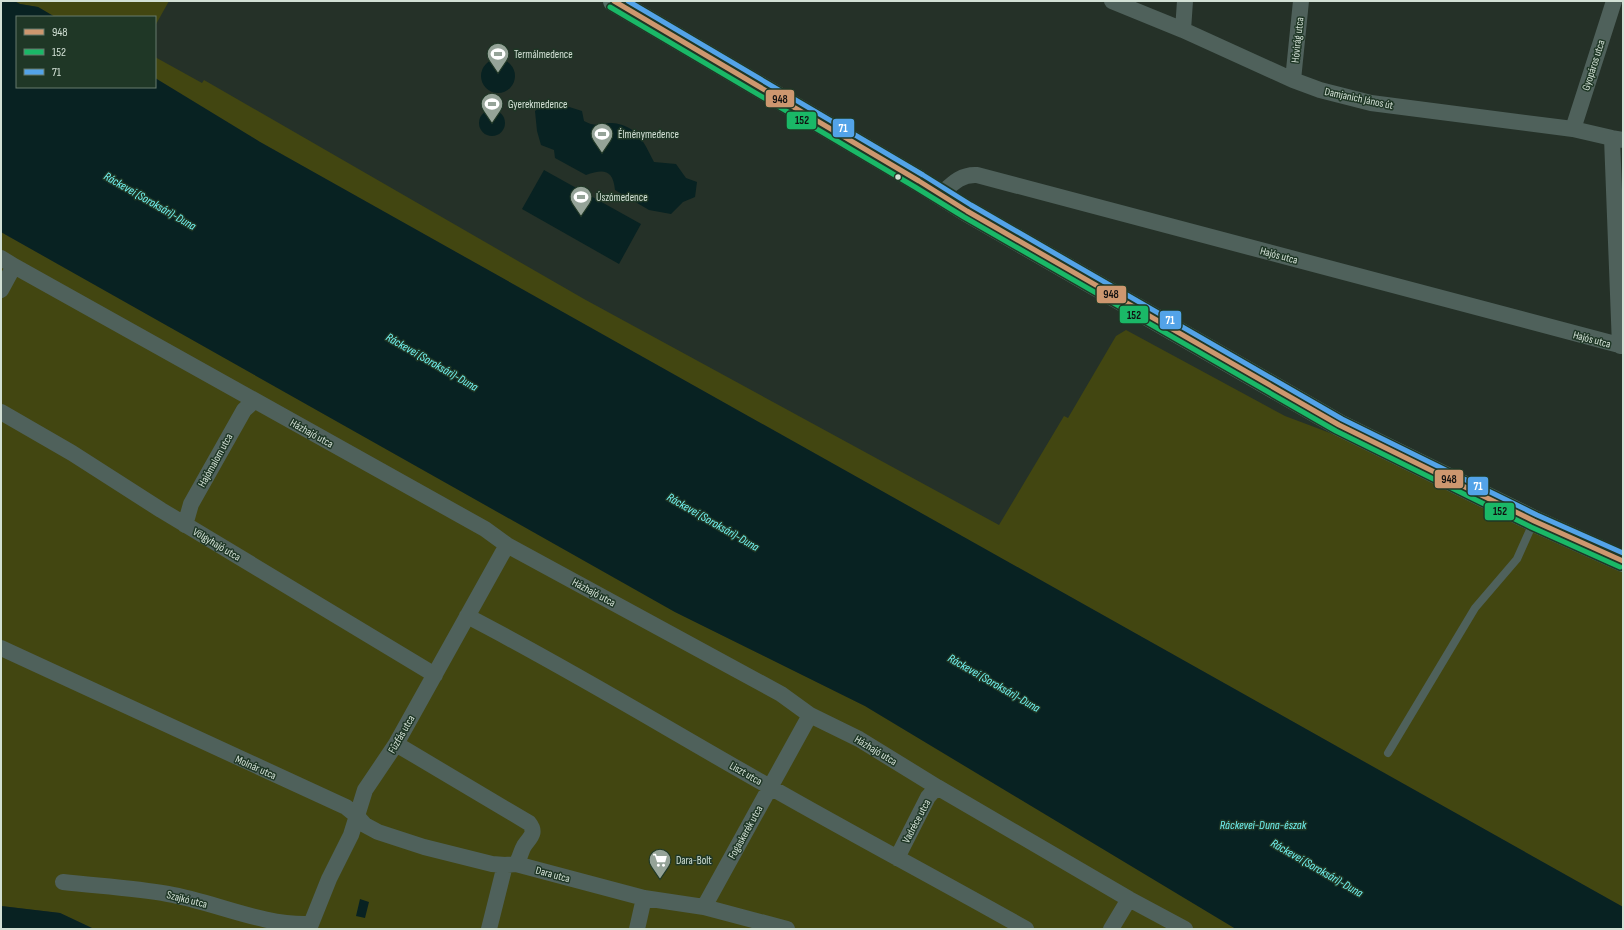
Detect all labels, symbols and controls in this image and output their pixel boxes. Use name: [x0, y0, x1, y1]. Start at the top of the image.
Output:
legend: [16, 16, 156, 88]
street label: Hóvirág utca: [1289, 16, 1306, 64]
text: 948: [52, 25, 68, 40]
street label: Gyopáros utca: [1579, 38, 1608, 92]
sports icon: Termálmedence: [485, 41, 511, 74]
text: 152: [52, 45, 66, 60]
place label: Termálmedence: [514, 48, 573, 61]
text: 71: [52, 65, 62, 80]
street label: Damjanich János út: [1323, 85, 1395, 112]
line badge: 948: [765, 89, 795, 108]
sports icon: Gyerekmedence: [479, 91, 505, 124]
text: 948: [772, 93, 788, 106]
place label: Gyerekmedence: [508, 98, 568, 111]
line badge: 152: [786, 111, 817, 130]
text: 152: [795, 114, 809, 127]
line badge: 71: [832, 118, 855, 138]
sports icon: Élménymedence: [589, 121, 615, 154]
text: 71: [838, 122, 848, 135]
place label: Élménymedence: [618, 128, 679, 141]
water label: Ráckevei (Soroksári)-Duna: [101, 169, 199, 234]
unlabelled marker: [893, 172, 903, 182]
sports icon: Úszómedence: [568, 184, 594, 217]
place label: Úszómedence: [596, 191, 648, 204]
street label: Hajós utca: [1259, 244, 1299, 267]
line badge: 948: [1096, 285, 1127, 304]
text: 948: [1103, 288, 1119, 301]
line badge: 152: [1119, 305, 1149, 324]
text: 152: [1127, 309, 1141, 322]
line badge: 71: [1159, 310, 1182, 330]
text: 71: [1165, 314, 1175, 327]
street label: Hajós utca: [1572, 328, 1612, 351]
water label: Ráckevei (Soroksári)-Duna: [383, 330, 481, 395]
street label: Házhajó utca: [288, 416, 336, 451]
street label: Hajómalom utca: [195, 431, 236, 489]
line badge: 948: [1434, 469, 1464, 489]
text: 948: [1441, 473, 1457, 486]
line badge: 71: [1467, 476, 1489, 496]
text: 71: [1473, 480, 1483, 493]
water label: Ráckevei (Soroksári)-Duna: [664, 490, 762, 555]
line badge: 152: [1484, 502, 1515, 521]
text: 152: [1493, 505, 1507, 518]
street label: Völgyhajó utca: [191, 525, 243, 564]
street label: Házhajó utca: [570, 576, 618, 609]
water label: Ráckevei (Soroksári)-Duna: [945, 651, 1043, 716]
street label: Fűzfás utca: [385, 713, 418, 756]
street label: Házhajó utca: [852, 733, 899, 768]
street label: Molnár utca: [233, 753, 278, 782]
street label: Liszt utca: [727, 759, 764, 788]
street label: Vadréce utca: [900, 797, 933, 845]
street label: Fogaskerék utca: [725, 803, 765, 861]
water label: Ráckevei-Duna-észak: [1220, 818, 1307, 833]
water label: Ráckevei (Soroksári)-Duna: [1268, 836, 1366, 901]
supermarket icon: Dara-Bolt: [647, 847, 673, 880]
place label: Dara-Bolt: [676, 854, 712, 867]
street label: Dara utca: [534, 864, 571, 885]
street label: Szajkó utca: [165, 888, 209, 911]

